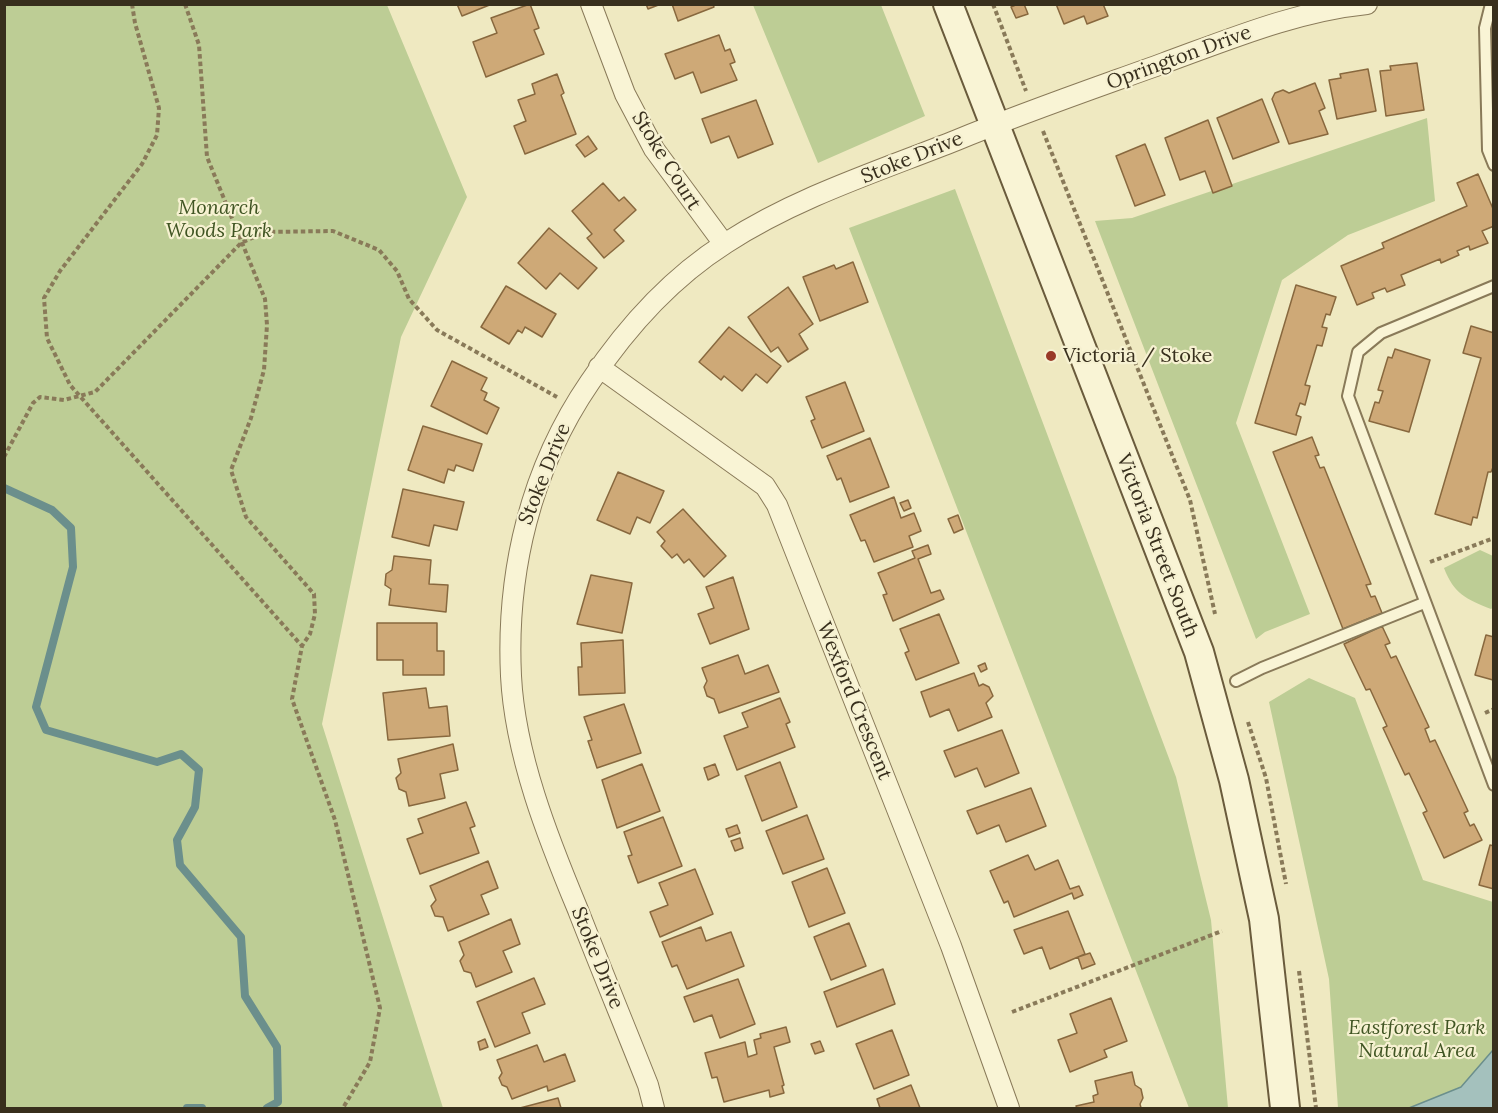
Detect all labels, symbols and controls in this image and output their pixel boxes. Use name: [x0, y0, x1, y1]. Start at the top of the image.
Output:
street label: Oprington Drive: [1103, 21, 1255, 95]
street label: Stoke Court: [626, 107, 706, 215]
street label: Stoke Drive: [858, 127, 966, 189]
park label: Monarch Woods Park: [166, 196, 272, 243]
place label: Victoria / Stoke: [1063, 344, 1212, 368]
marker: Victoria / Stoke: [1044, 349, 1058, 363]
street label: Stoke Drive: [514, 420, 576, 528]
street label: Victoria Street South: [1111, 451, 1203, 641]
street label: Wexford Crescent: [811, 619, 897, 783]
street label: Stoke Drive: [566, 904, 628, 1012]
park label: Eastforest Park Natural Area: [1348, 1016, 1486, 1063]

